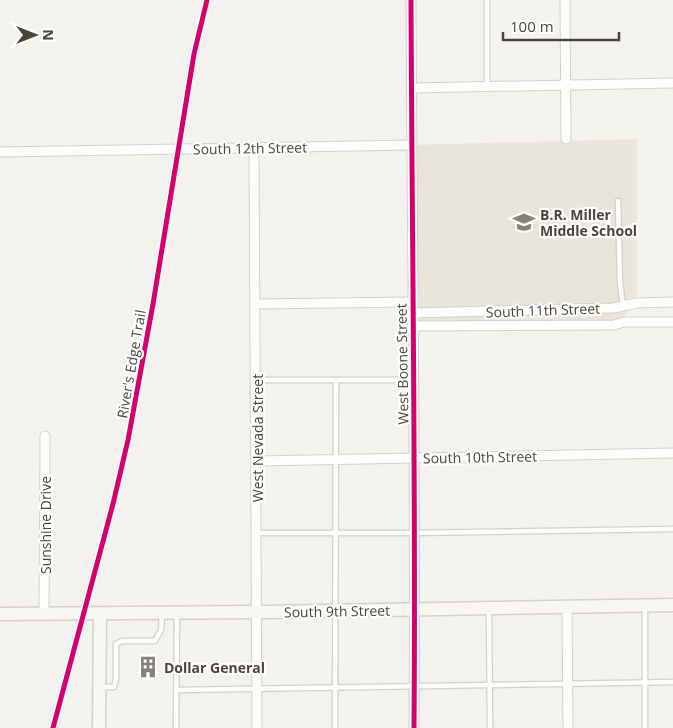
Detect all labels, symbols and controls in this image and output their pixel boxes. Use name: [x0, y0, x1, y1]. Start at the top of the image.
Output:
north arrow: [10, 10, 60, 60]
scale bar: [503, 10, 619, 42]
text: 100 m: [510, 16, 554, 36]
text: N: [39, 29, 58, 41]
street label: South 12th Street: [193, 138, 307, 158]
place label: B.R. Miller Middle School: [540, 205, 637, 240]
school or university icon: B.R. Miller Middle School: [511, 209, 537, 235]
street label: South 11th Street: [486, 299, 600, 321]
street label: West Boone Street: [391, 303, 413, 425]
street label: River's Edge Trail: [112, 308, 150, 420]
street label: West Nevada Street: [248, 374, 267, 502]
street label: South 10th Street: [423, 447, 537, 467]
street label: Sunshine Drive: [36, 476, 55, 574]
street label: South 9th Street: [284, 601, 390, 621]
building icon: Dollar General: [135, 654, 161, 680]
place label: Dollar General: [164, 658, 265, 677]

